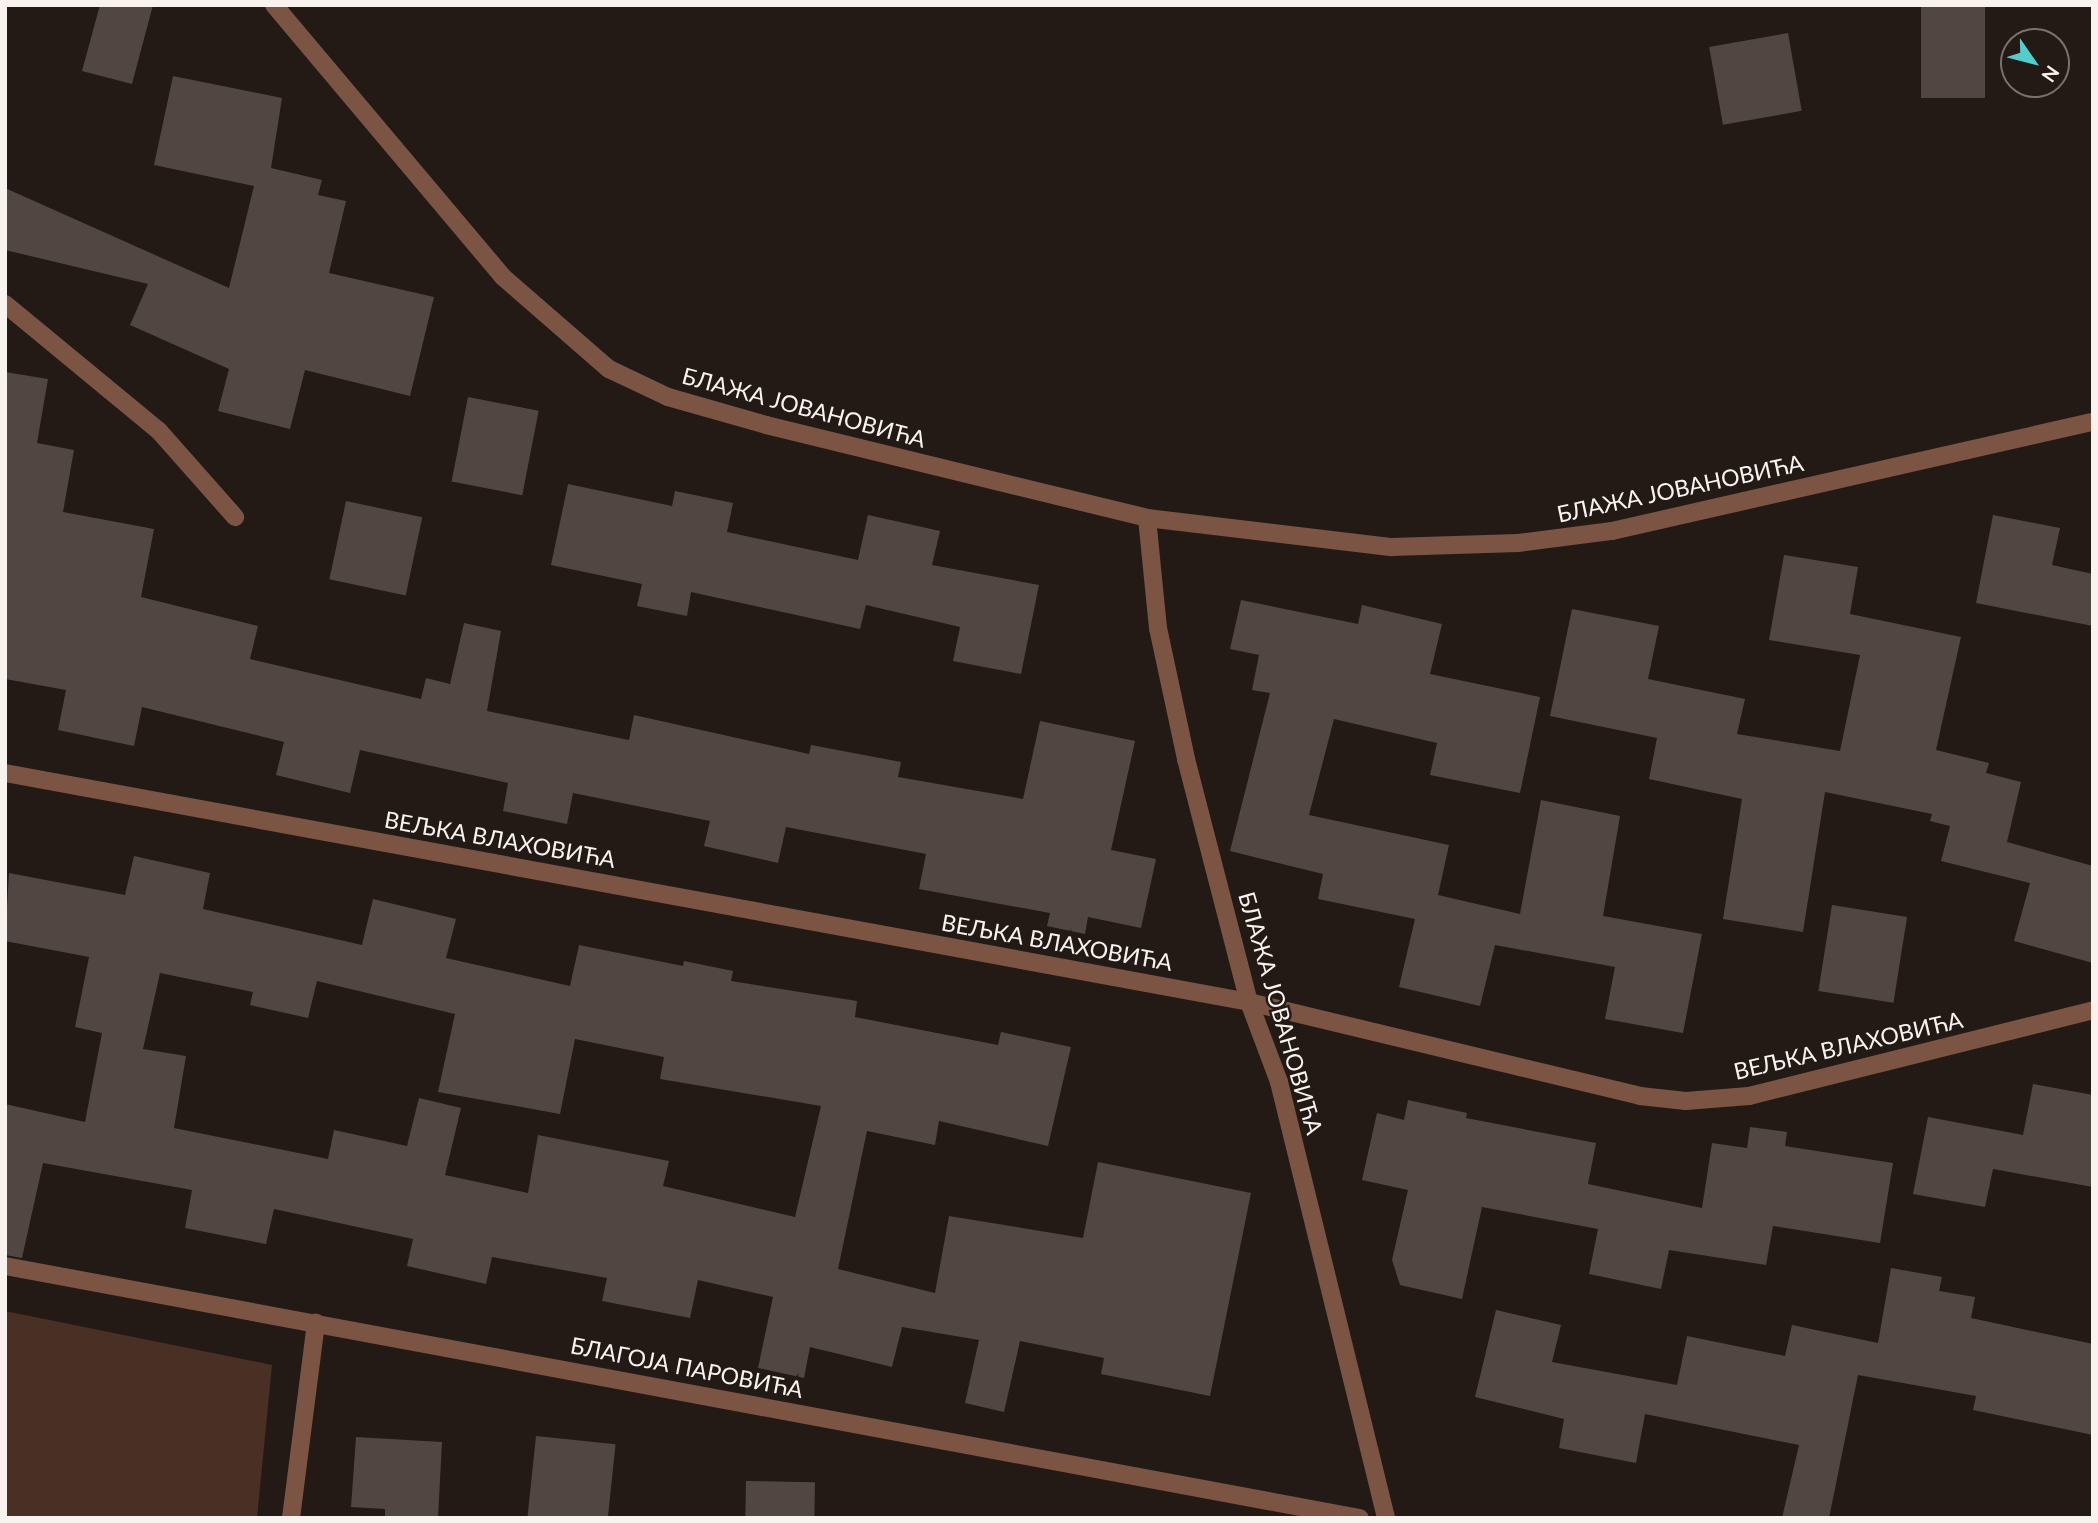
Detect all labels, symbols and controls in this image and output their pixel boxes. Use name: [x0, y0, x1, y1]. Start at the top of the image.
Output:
north arrow: [2000, 28, 2070, 98]
text: N: [2037, 62, 2065, 87]
street label: БЛАЖА ЈОВАНОВИЋА: [679, 361, 929, 453]
street label: БЛАЖА ЈОВАНОВИЋА: [1554, 448, 1806, 528]
street label: ВЕЉКА ВЛАХОВИЋА: [382, 805, 618, 873]
street label: БЛАЖА ЈОВАНОВИЋА: [1233, 888, 1329, 1138]
street label: ВЕЉКА ВЛАХОВИЋА: [939, 908, 1175, 976]
street label: ВЕЉКА ВЛАХОВИЋА: [1731, 1005, 1965, 1085]
street label: БЛАГОЈА ПАРОВИЋА: [568, 1331, 806, 1403]

